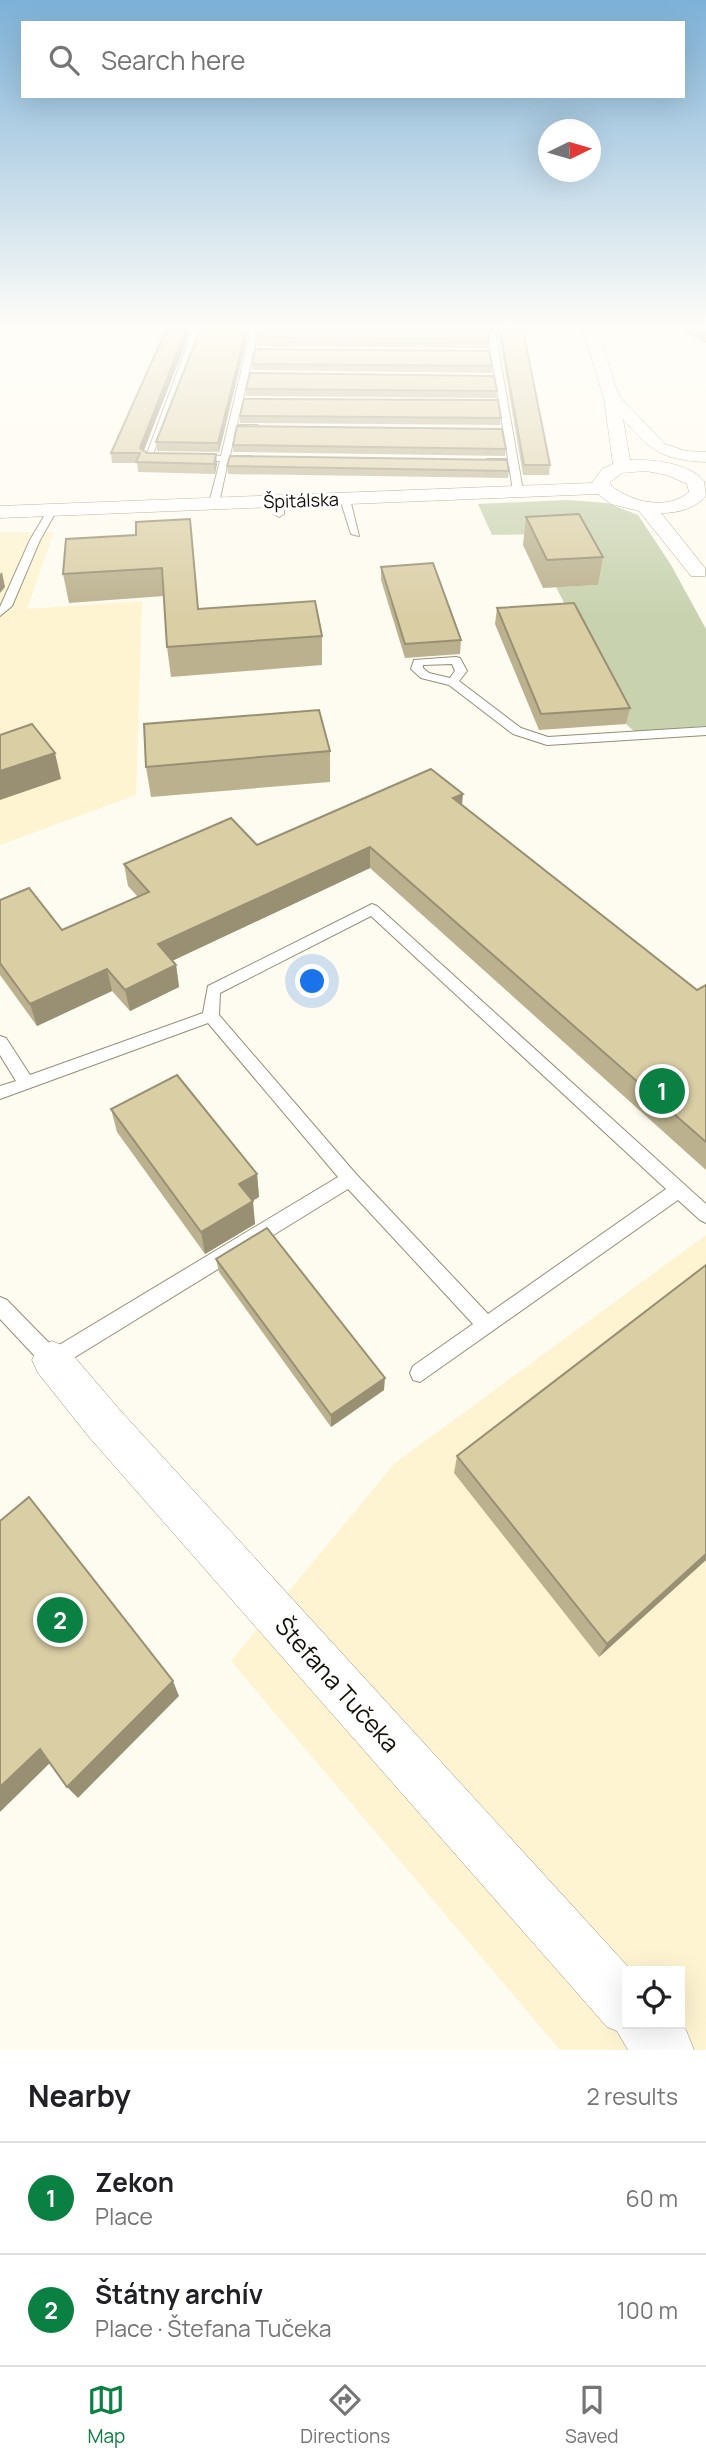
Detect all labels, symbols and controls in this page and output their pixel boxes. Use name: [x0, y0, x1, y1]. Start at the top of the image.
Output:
search box: [21, 21, 685, 98]
icon: search: [45, 41, 83, 79]
text: Search here: [101, 42, 246, 78]
north arrow: [538, 119, 601, 182]
street label: Špitálska: [263, 487, 339, 513]
your location: [295, 964, 329, 998]
pin: 1: [639, 1065, 685, 1117]
pin: 2: [37, 1594, 83, 1646]
street label: Štefana Tučeka: [268, 1609, 408, 1759]
map controls: [622, 1966, 685, 2029]
button: locate: [622, 1966, 685, 2029]
text: Nearby: [28, 2075, 131, 2116]
text: 2 results: [586, 2080, 678, 2112]
text: Zekon: [95, 2164, 174, 2200]
text: 1: [46, 2182, 56, 2214]
text: 60 m: [626, 2182, 678, 2214]
text: Place: [95, 2200, 153, 2232]
text: Štátny archív: [95, 2276, 263, 2312]
text: 2: [44, 2294, 58, 2326]
text: 100 m: [617, 2294, 678, 2326]
text: Place · Štefana Tučeka: [95, 2312, 332, 2344]
tab: Map: [87, 2381, 125, 2449]
tab: Directions: [300, 2381, 390, 2449]
tab: Saved: [565, 2381, 619, 2449]

